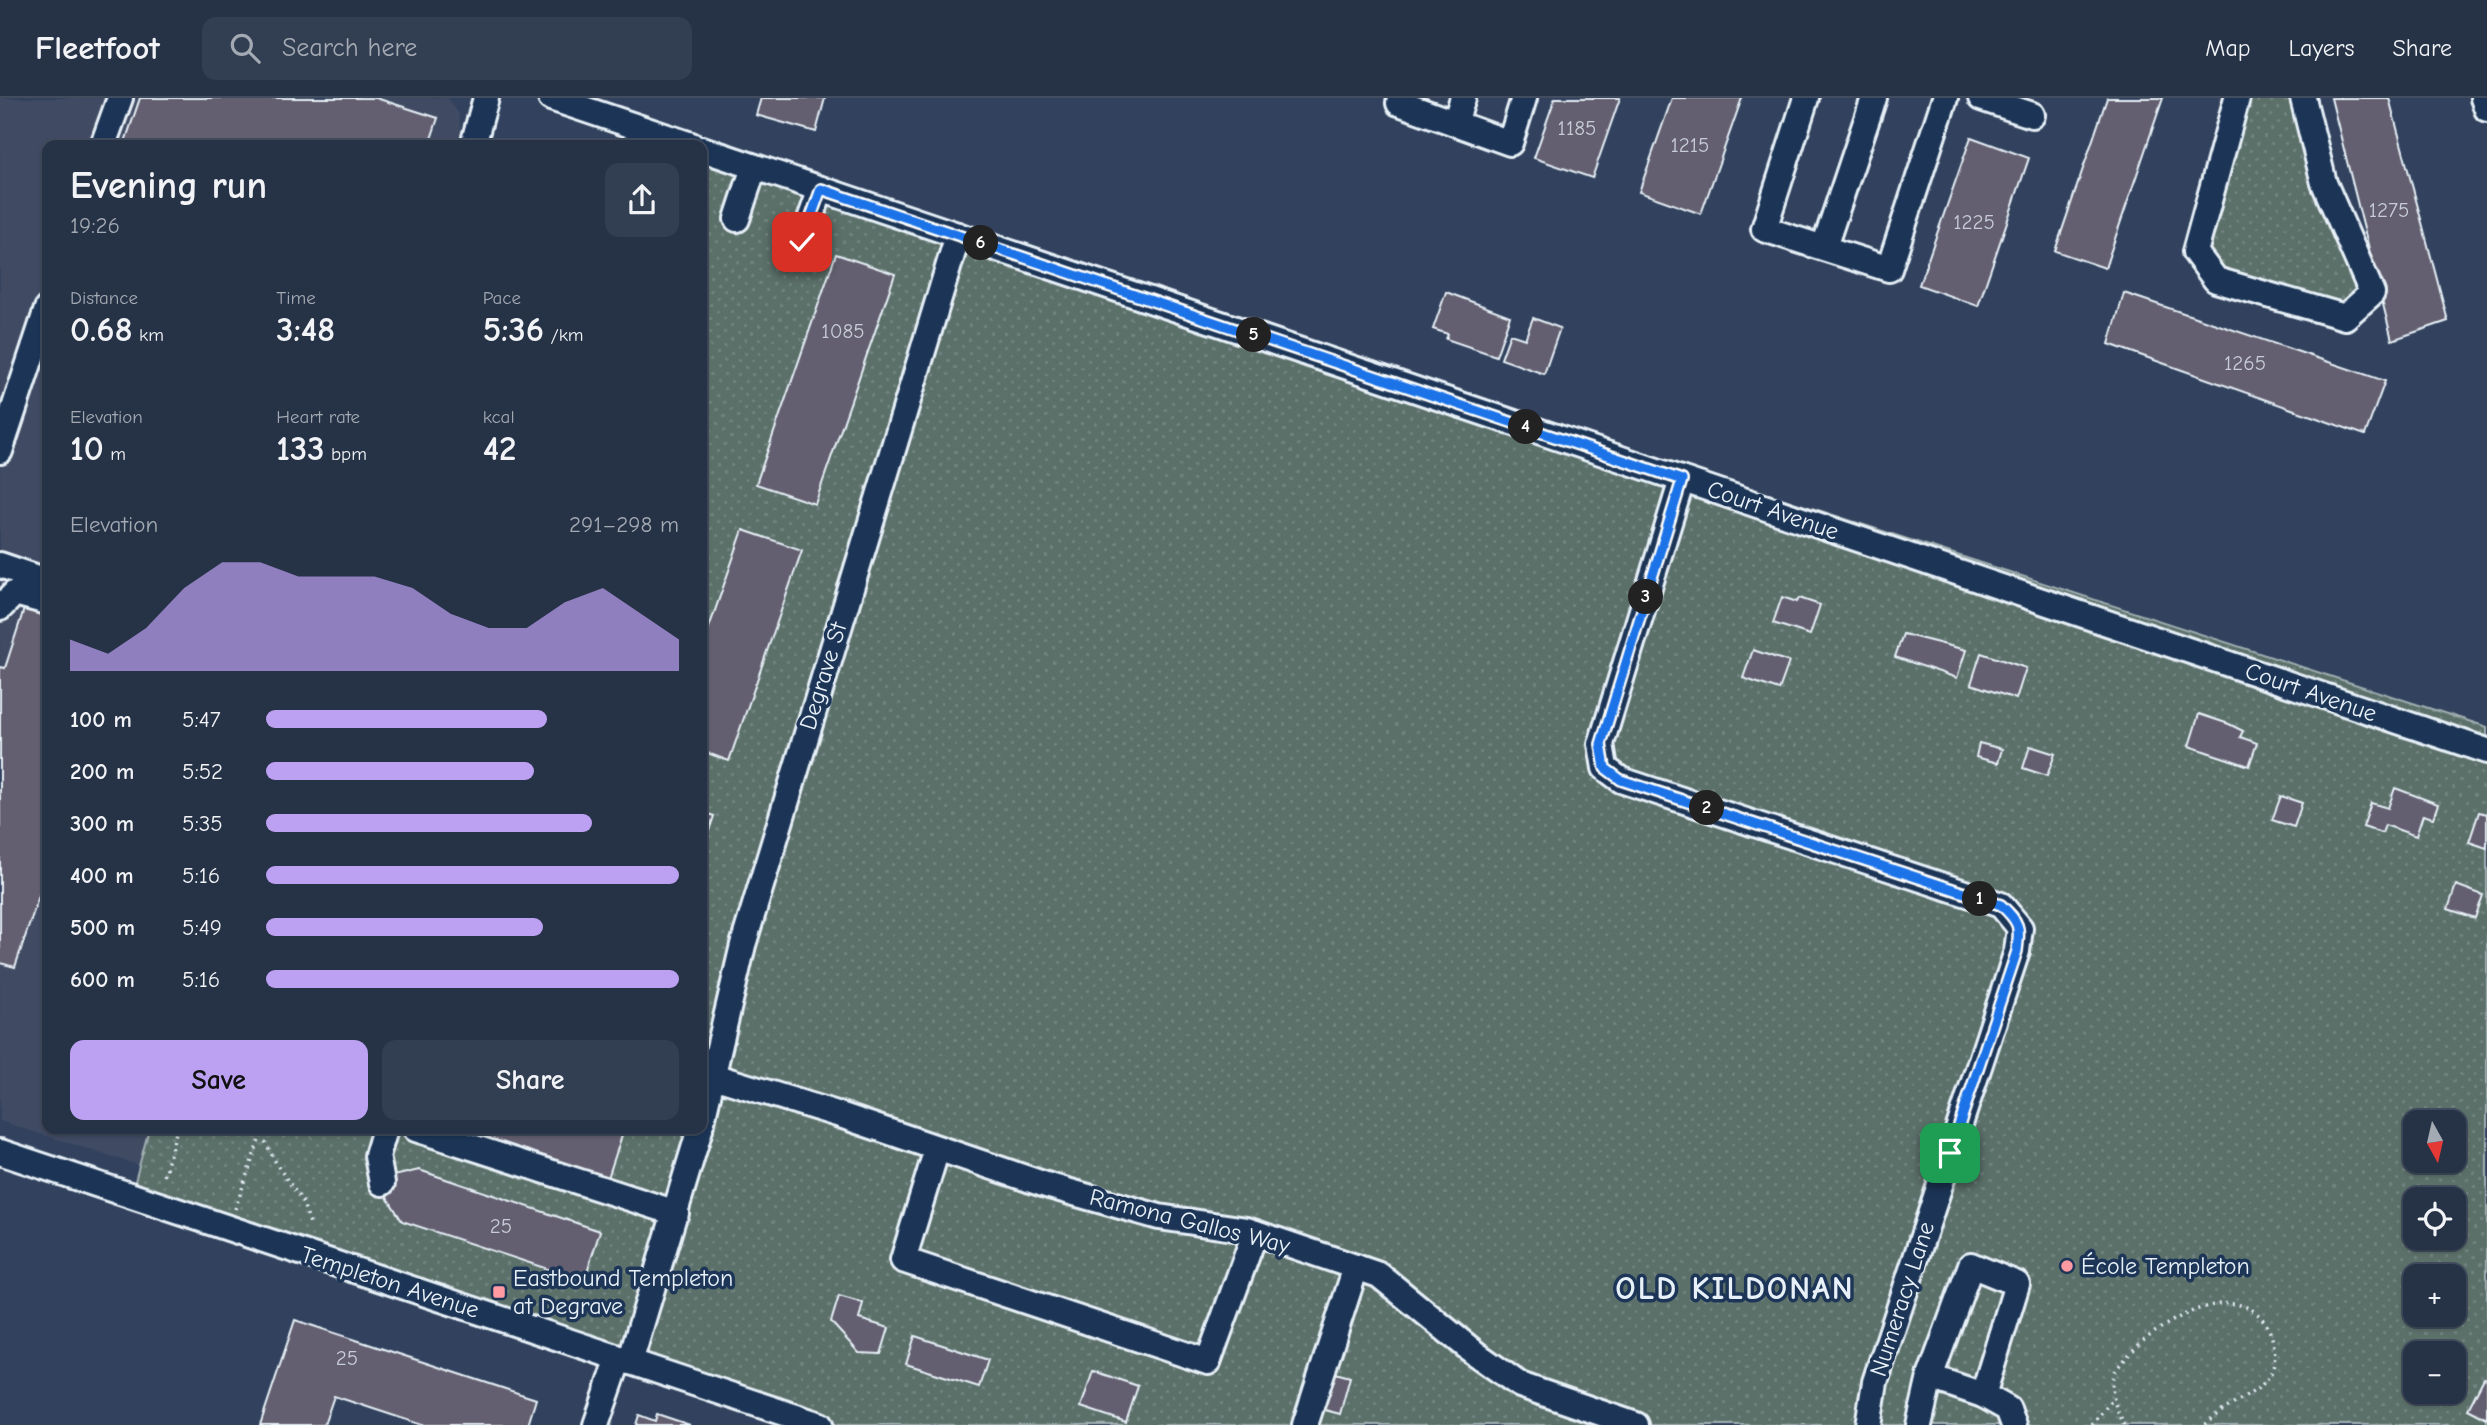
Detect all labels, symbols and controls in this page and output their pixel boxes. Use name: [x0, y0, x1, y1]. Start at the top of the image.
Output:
search box: [202, 17, 692, 80]
text: Fleetfoot: [35, 29, 160, 67]
icon: search: [226, 29, 264, 67]
text: Search here: [282, 33, 417, 63]
text: Map: [2205, 34, 2251, 62]
text: Layers: [2289, 34, 2354, 62]
text: Share: [2392, 34, 2452, 62]
house number: 1185: [1558, 116, 1596, 140]
house number: 1215: [1671, 133, 1710, 157]
button: share: [605, 163, 679, 237]
text: Evening run: [70, 164, 267, 208]
house number: 1275: [2369, 198, 2409, 222]
house number: 1225: [1953, 210, 1995, 234]
text: 19:26: [70, 212, 120, 239]
pin: [772, 212, 832, 272]
icon: check: [783, 223, 821, 261]
pin: 6: [964, 226, 998, 260]
text: 6: [976, 231, 985, 253]
text: Distance: [70, 287, 138, 309]
text: Time: [276, 287, 316, 309]
text: Pace: [483, 287, 521, 309]
text: 0.68: [70, 309, 133, 350]
text: 3:48: [276, 309, 335, 350]
text: 5:36: [483, 309, 544, 350]
pin: 5: [1236, 317, 1272, 352]
house number: 1085: [821, 319, 865, 343]
text: 5: [1248, 323, 1259, 345]
text: km: [133, 324, 164, 346]
text: /km: [544, 324, 584, 346]
house number: 1265: [2224, 351, 2266, 375]
text: Elevation: [70, 406, 143, 428]
text: Heart rate: [276, 406, 360, 428]
text: kcal: [483, 406, 515, 428]
pin: 4: [1508, 410, 1544, 444]
text: 4: [1521, 415, 1530, 437]
text: 10: [70, 428, 104, 469]
text: 133: [276, 428, 325, 469]
text: 42: [483, 428, 517, 469]
text: m: [104, 443, 126, 465]
text: bpm: [325, 443, 367, 465]
street label: Court Avenue: [1704, 474, 1842, 546]
text: Elevation: [70, 511, 158, 538]
text: 291–298 m: [569, 511, 679, 538]
pin: 3: [1628, 580, 1664, 614]
text: 3: [1641, 585, 1650, 607]
street label: Degrave St: [793, 618, 853, 733]
street label: Court Avenue: [2242, 656, 2380, 728]
text: 100 m: [70, 706, 132, 733]
text: 5:47: [182, 706, 221, 733]
text: 200 m: [70, 758, 134, 785]
text: 5:52: [182, 758, 223, 785]
pin: 2: [1690, 790, 1724, 826]
text: 2: [1702, 796, 1711, 818]
text: 300 m: [70, 810, 134, 837]
text: 5:35: [182, 810, 223, 837]
text: 400 m: [70, 862, 134, 889]
text: 5:16: [182, 862, 220, 889]
pin: 1: [1962, 882, 1997, 916]
text: 1: [1976, 887, 1983, 909]
text: 500 m: [70, 914, 135, 941]
text: 5:49: [182, 914, 222, 941]
text: 600 m: [70, 966, 135, 993]
text: 5:16: [182, 966, 220, 993]
button: Save: [70, 1040, 368, 1120]
button: Share: [382, 1040, 679, 1120]
north arrow: [2403, 1110, 2466, 1172]
map controls: [2403, 1110, 2466, 1404]
pin: [1920, 1123, 1980, 1183]
icon: arrive: [1931, 1134, 1969, 1172]
street label: Ramona Gallos Way: [1087, 1183, 1293, 1260]
button: locate: [2403, 1187, 2466, 1250]
house number: 25: [490, 1214, 512, 1238]
street label: Numeracy Lane: [1864, 1218, 1940, 1380]
street label: Templeton Avenue: [297, 1240, 483, 1324]
place label: École Templeton: [2081, 1252, 2250, 1280]
marker: École Templeton: [2059, 1258, 2075, 1274]
place label: Eastbound Templeton at Degrave: [513, 1264, 733, 1320]
button: +: [2403, 1264, 2466, 1327]
district label: OLD KILDONAN: [1615, 1270, 1855, 1307]
marker: Eastbound Templeton at Degrave: [491, 1284, 507, 1300]
button: −: [2403, 1341, 2466, 1404]
house number: 25: [336, 1346, 358, 1370]

